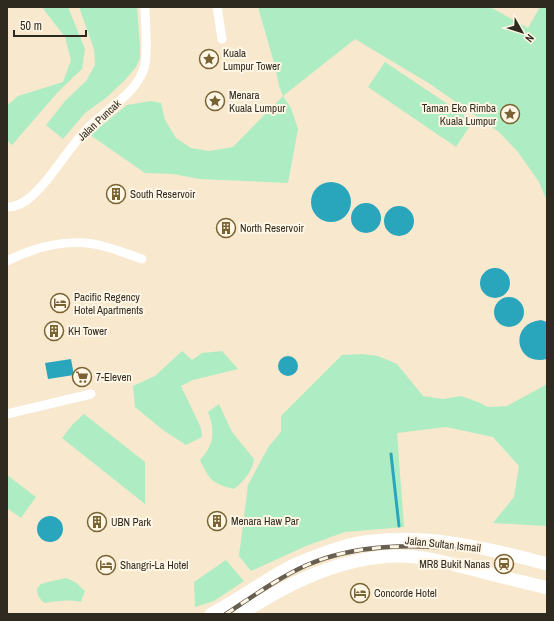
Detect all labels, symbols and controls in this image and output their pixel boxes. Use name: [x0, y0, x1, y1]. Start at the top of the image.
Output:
scale bar: [14, 12, 86, 38]
north arrow: [502, 12, 542, 52]
text: 50 m: [20, 18, 42, 34]
text: N: [522, 31, 537, 45]
place label: Kuala Lumpur Tower: [223, 46, 280, 73]
place icon: Kuala Lumpur Tower: [198, 48, 220, 70]
place label: Menara Kuala Lumpur: [229, 88, 285, 115]
place icon: Menara Kuala Lumpur: [204, 90, 226, 112]
street label: Jalan Puncak: [74, 96, 124, 144]
place label: Taman Eko Rimba Kuala Lumpur: [422, 101, 496, 128]
place icon: Taman Eko Rimba Kuala Lumpur: [499, 103, 521, 125]
building icon: South Reservoir: [105, 183, 127, 205]
place label: South Reservoir: [130, 187, 195, 201]
building icon: North Reservoir: [215, 217, 237, 239]
place label: North Reservoir: [240, 221, 304, 235]
place label: Pacific Regency Hotel Apartments: [74, 290, 144, 317]
hotel icon: Pacific Regency Hotel Apartments: [49, 292, 71, 314]
building icon: KH Tower: [43, 320, 65, 342]
place label: KH Tower: [68, 324, 107, 338]
supermarket icon: 7-Eleven: [71, 366, 93, 388]
place label: 7-Eleven: [96, 370, 132, 384]
building icon: Menara Haw Par: [206, 510, 228, 532]
building icon: UBN Park: [86, 511, 108, 533]
place label: Menara Haw Par: [231, 514, 299, 528]
place label: UBN Park: [111, 515, 152, 529]
street label: Jalan Sultan Ismail: [404, 533, 482, 555]
station icon: MR8 Bukit Nanas: [493, 553, 515, 575]
hotel icon: Shangri-La Hotel: [95, 554, 117, 576]
place label: MR8 Bukit Nanas: [419, 557, 490, 571]
place label: Shangri-La Hotel: [120, 558, 188, 572]
hotel icon: Concorde Hotel: [349, 582, 371, 604]
place label: Concorde Hotel: [374, 586, 437, 600]

